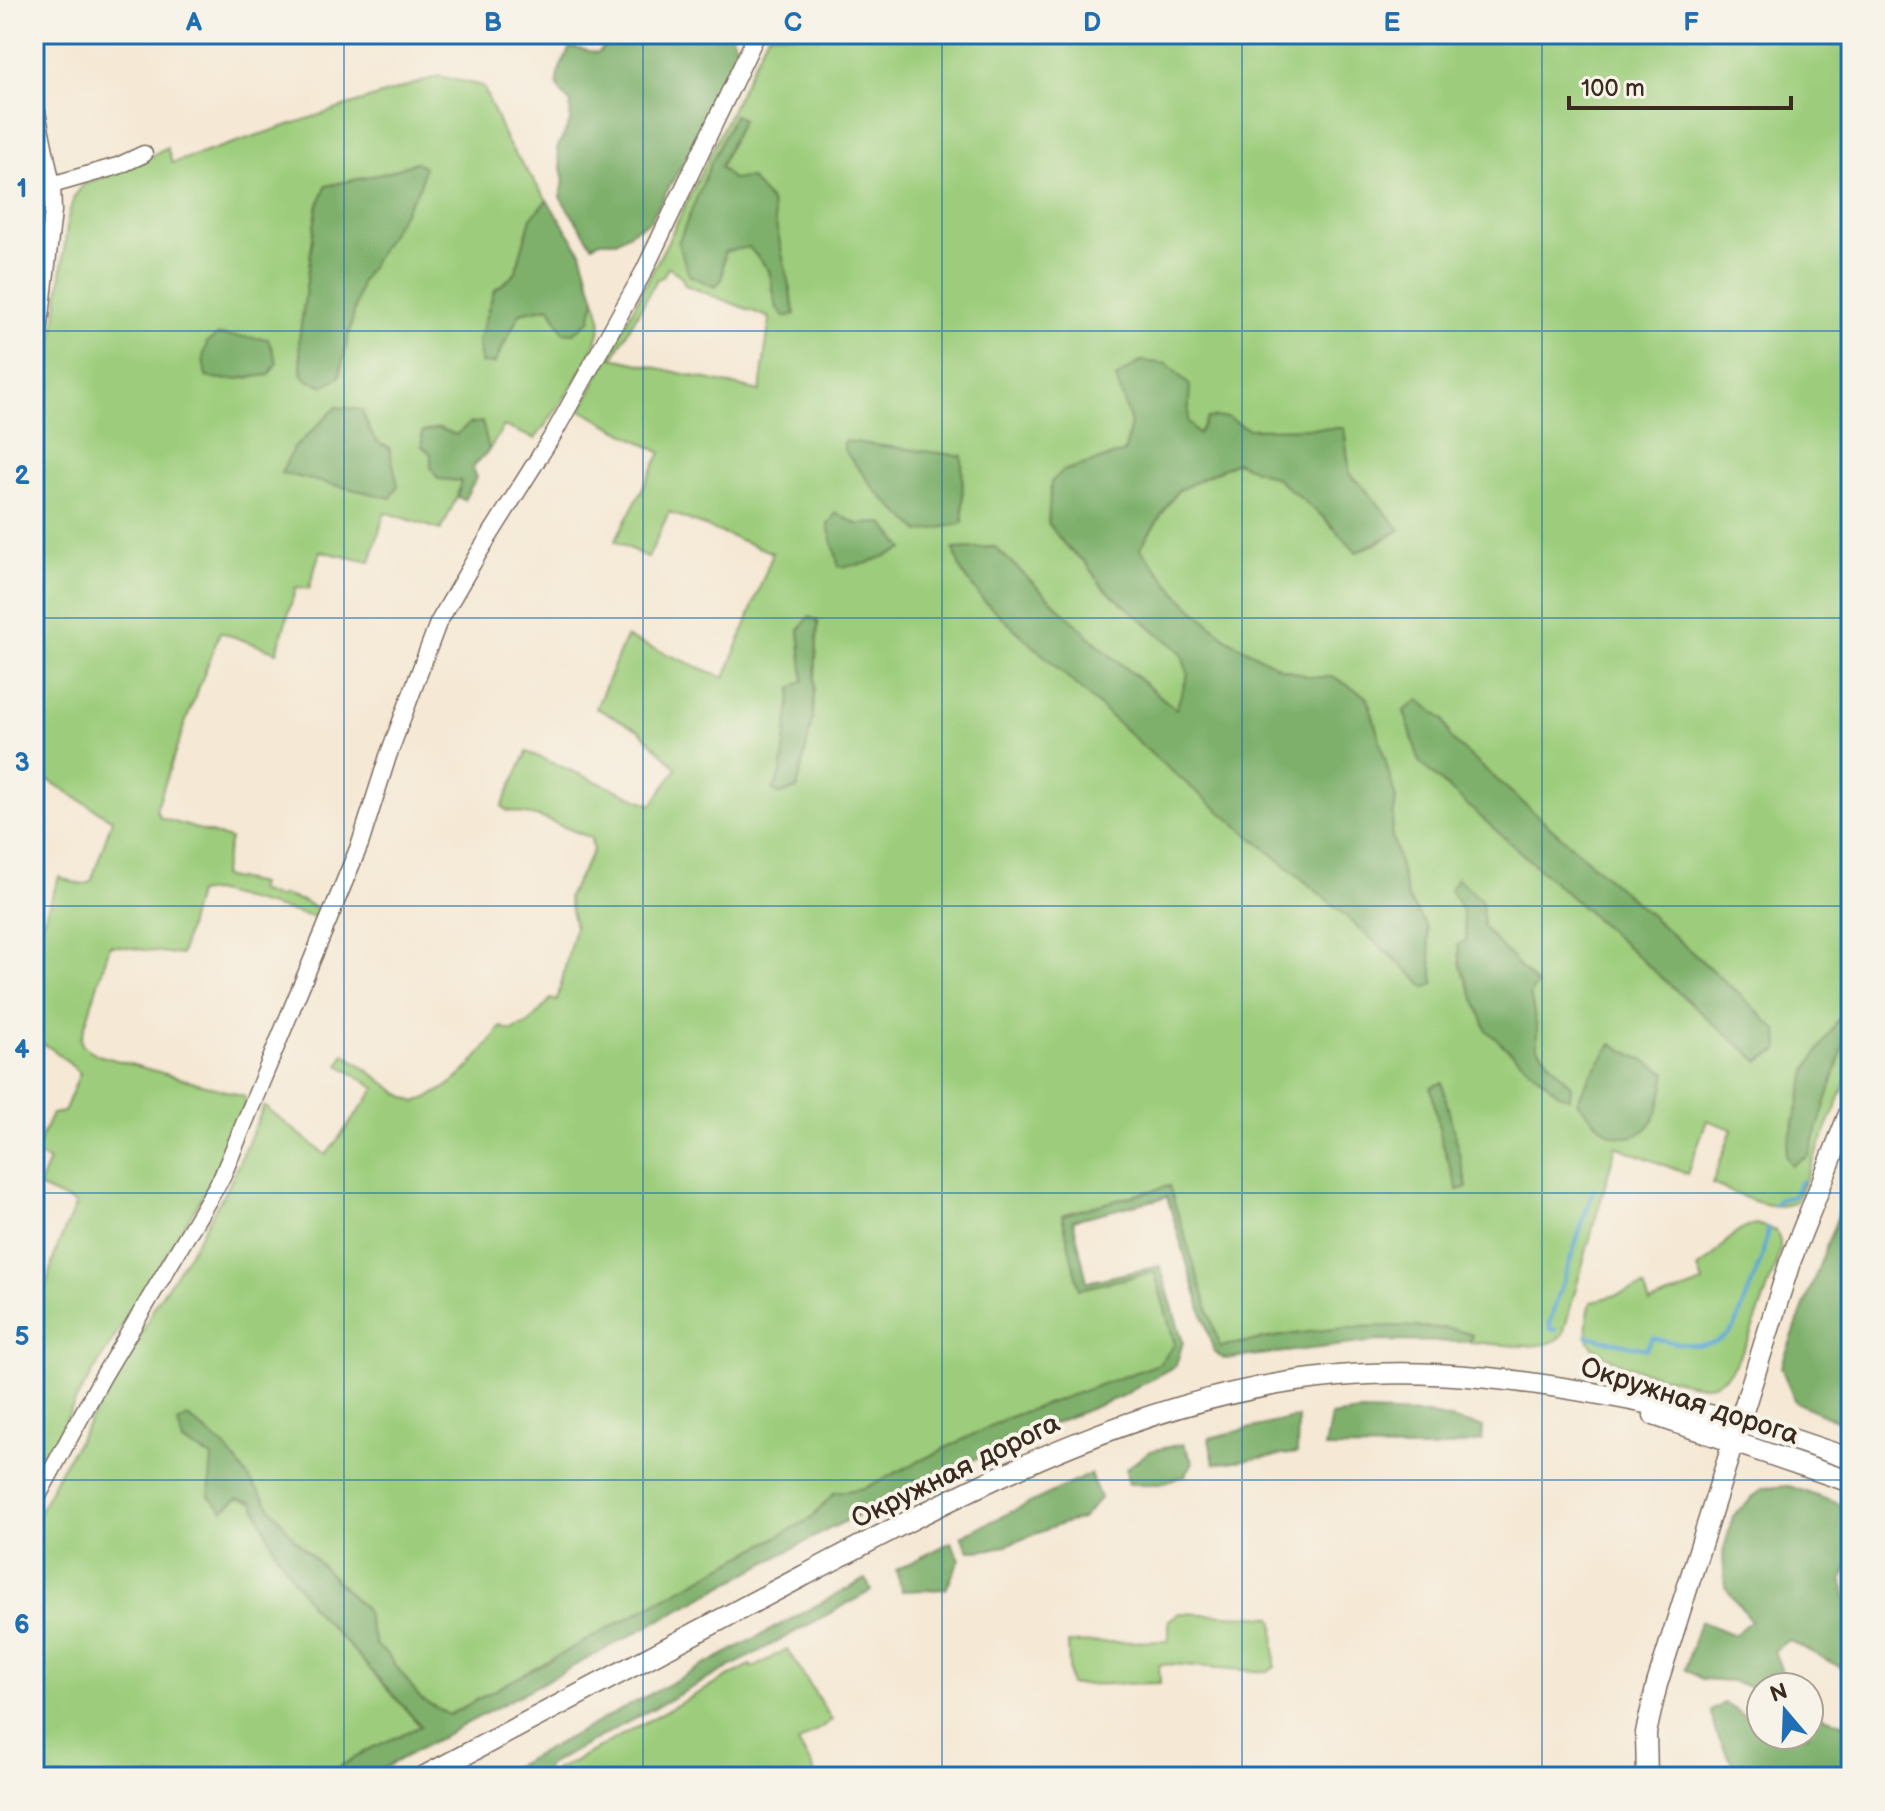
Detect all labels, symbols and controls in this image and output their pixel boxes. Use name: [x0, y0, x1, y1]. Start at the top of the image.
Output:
text: A: [185, 8, 202, 39]
text: B: [484, 8, 502, 39]
text: C: [784, 8, 802, 39]
text: D: [1083, 8, 1101, 39]
text: E: [1384, 8, 1401, 39]
text: F: [1683, 8, 1699, 39]
scale bar: [1569, 60, 1791, 110]
text: 100 m: [1581, 74, 1645, 103]
text: 1: [17, 174, 27, 205]
text: 2: [14, 461, 30, 492]
text: 3: [14, 748, 30, 779]
text: 4: [14, 1035, 30, 1066]
text: 5: [14, 1322, 30, 1353]
street label: Окружная дорога: [1576, 1351, 1803, 1452]
street label: Окружная дорога: [846, 1406, 1066, 1536]
text: 6: [14, 1610, 30, 1641]
north arrow: [1745, 1671, 1825, 1751]
text: N: [1767, 1678, 1791, 1709]

